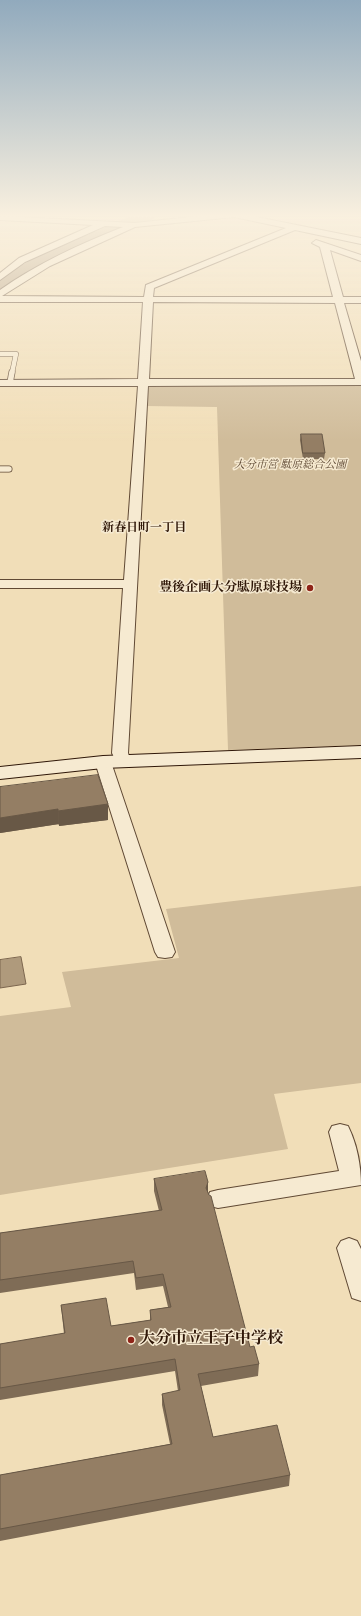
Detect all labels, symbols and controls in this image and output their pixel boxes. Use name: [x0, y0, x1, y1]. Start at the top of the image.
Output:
park label: 大分市営 駄原総合公園: [234, 459, 346, 473]
district label: 新春日町一丁目: [102, 521, 186, 535]
place label: 豊後企画大分駄原球技場: [159, 580, 302, 596]
marker: 豊後企画大分駄原球技場: [305, 583, 315, 593]
place label: 大分市立王子中学校: [139, 1330, 283, 1350]
marker: 大分市立王子中学校: [126, 1335, 136, 1345]

